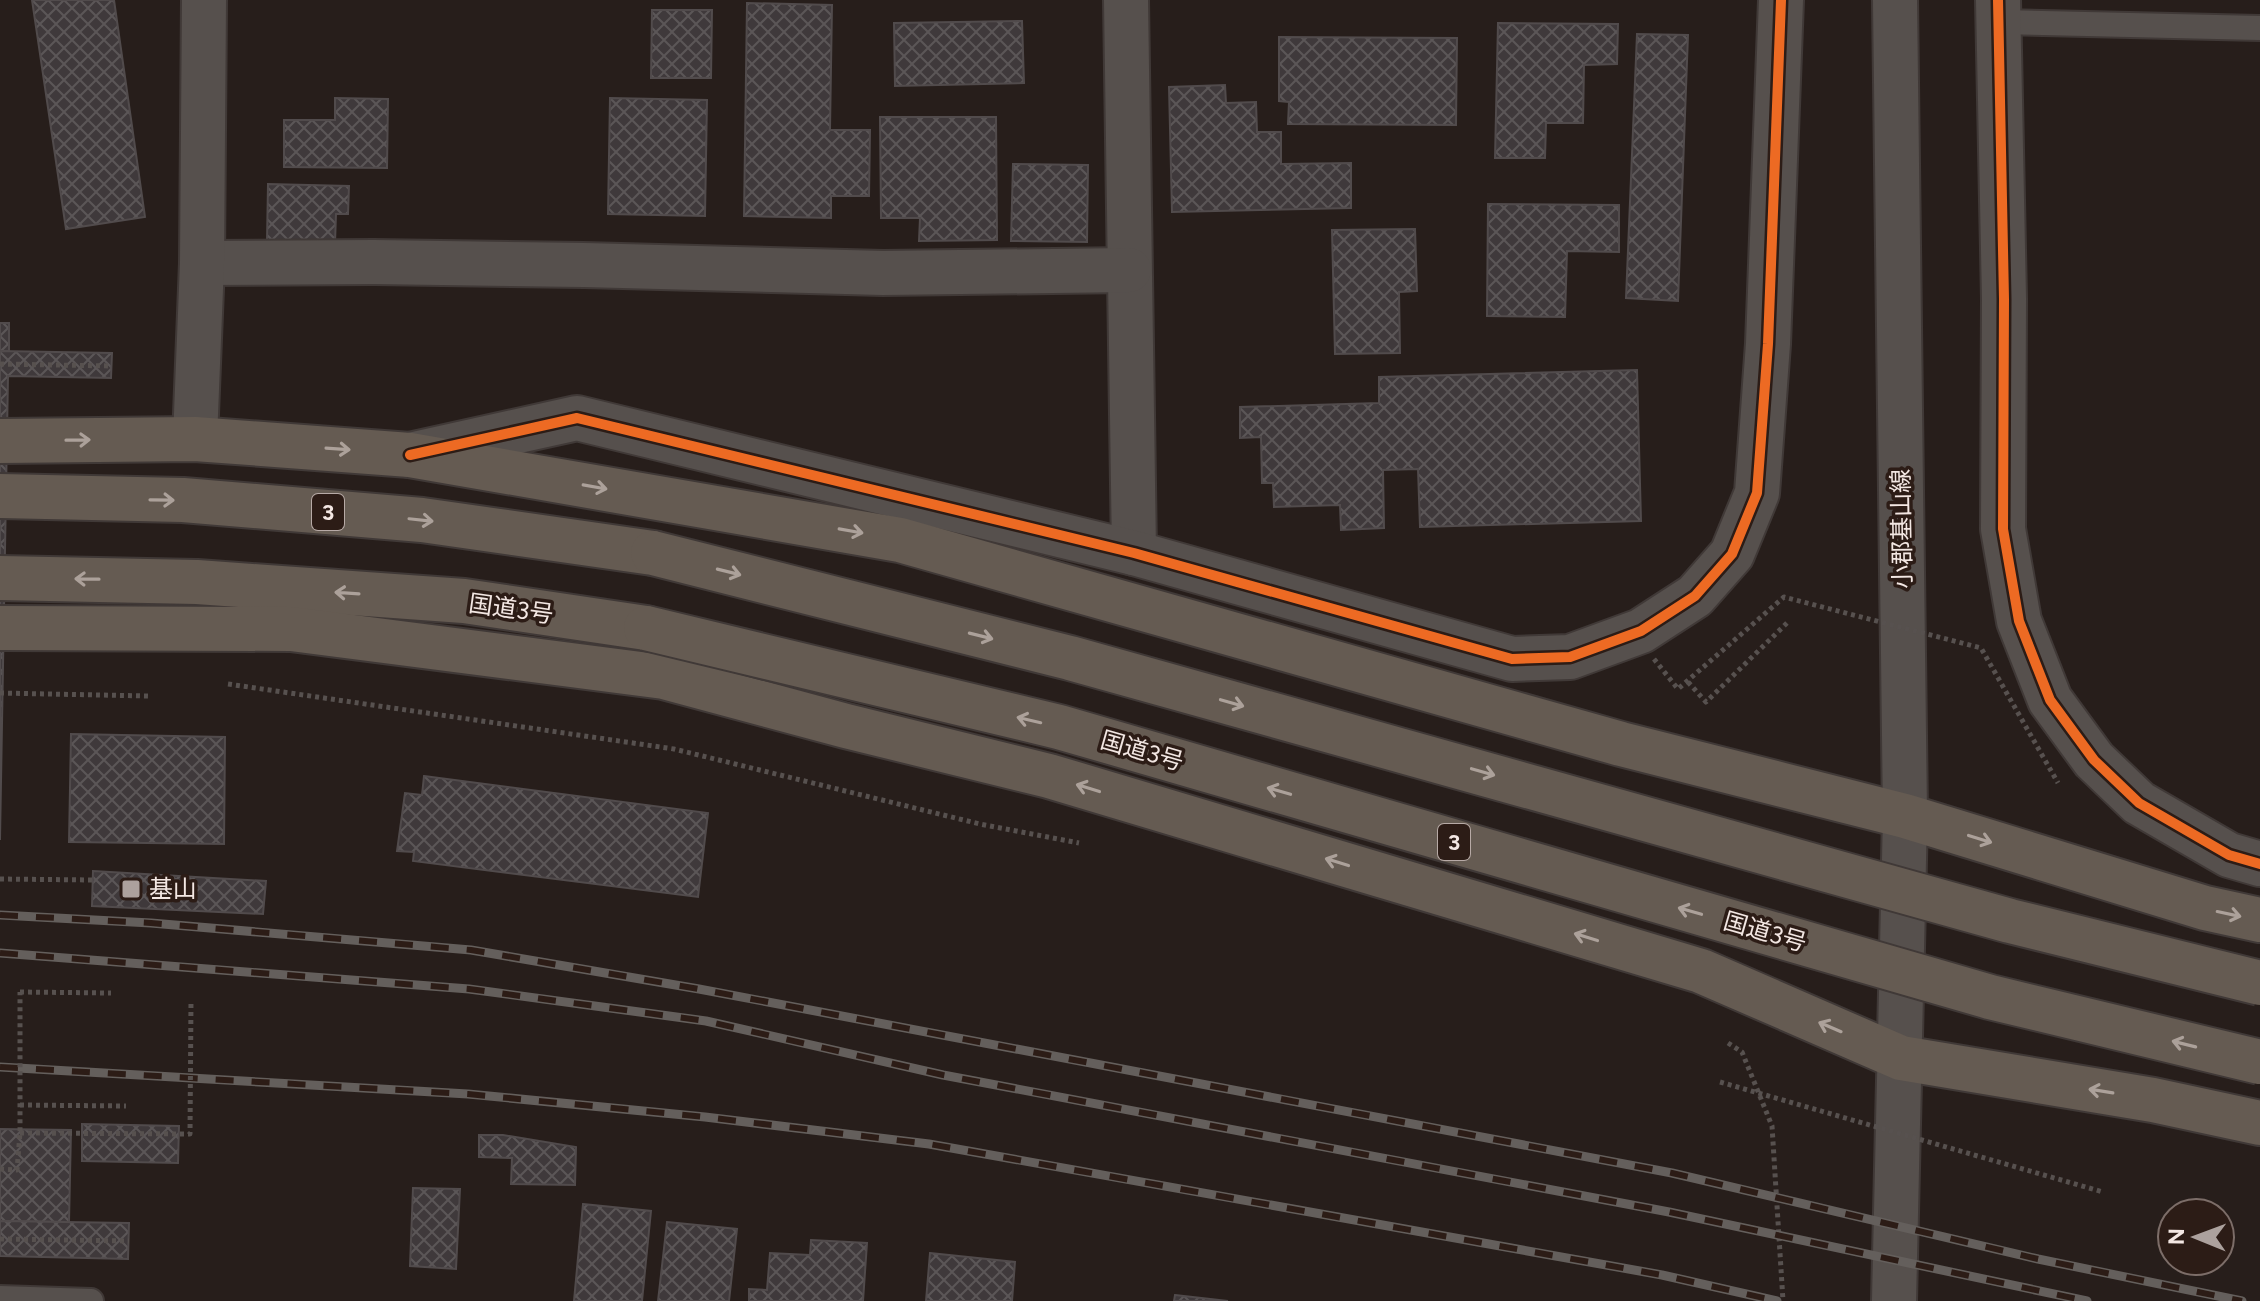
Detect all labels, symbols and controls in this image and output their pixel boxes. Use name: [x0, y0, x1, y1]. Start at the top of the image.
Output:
one-way arrow: [64, 432, 91, 448]
one-way arrow: [324, 442, 351, 457]
street label: 小郡基山線: [1886, 469, 1917, 589]
one-way arrow: [581, 480, 607, 495]
one-way arrow: [148, 492, 175, 508]
road number: 3: [312, 494, 344, 530]
one-way arrow: [408, 513, 433, 528]
one-way arrow: [838, 525, 863, 540]
one-way arrow: [716, 566, 741, 581]
one-way arrow: [74, 572, 101, 587]
one-way arrow: [334, 585, 361, 600]
street label: 国道3号: [467, 588, 555, 629]
one-way arrow: [968, 629, 993, 644]
one-way arrow: [1219, 696, 1245, 711]
one-way arrow: [1017, 712, 1042, 727]
street label: 国道3号: [1097, 725, 1187, 776]
one-way arrow: [1469, 766, 1495, 781]
one-way arrow: [1076, 780, 1102, 795]
one-way arrow: [1266, 783, 1292, 798]
road number: 3: [1438, 824, 1470, 860]
one-way arrow: [1967, 833, 1992, 847]
one-way arrow: [1325, 854, 1351, 869]
place label: 基山: [149, 874, 197, 903]
marker: 基山: [120, 878, 142, 900]
one-way arrow: [1677, 902, 1703, 917]
street label: 国道3号: [1720, 906, 1810, 957]
one-way arrow: [2216, 907, 2241, 922]
one-way arrow: [1574, 929, 1600, 944]
one-way arrow: [1818, 1019, 1842, 1034]
one-way arrow: [2172, 1036, 2198, 1051]
one-way arrow: [2089, 1083, 2114, 1098]
north arrow: [2156, 1197, 2236, 1277]
text: N: [2163, 1228, 2190, 1245]

